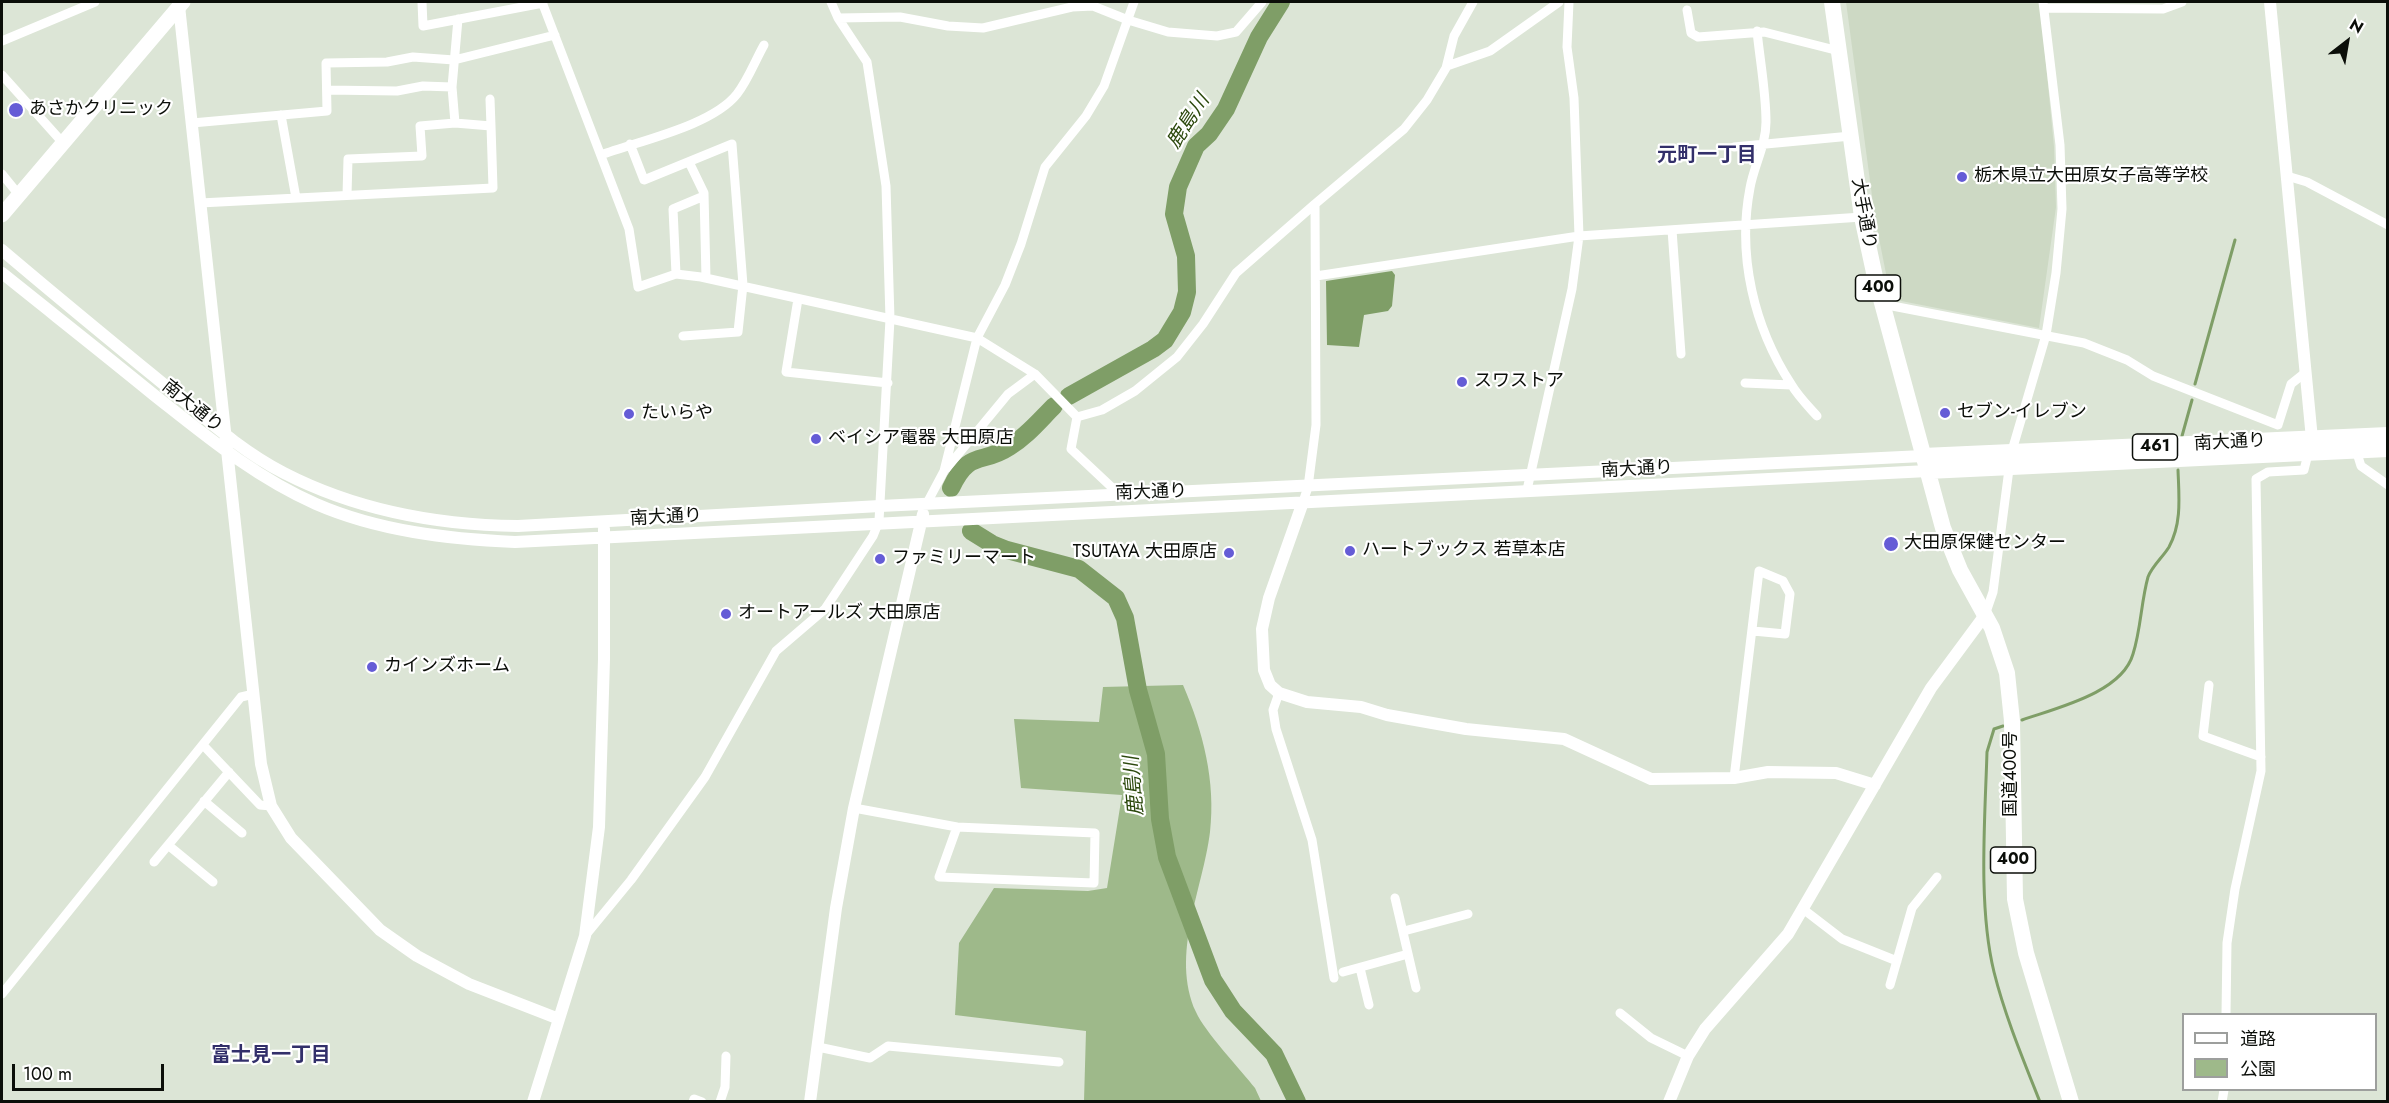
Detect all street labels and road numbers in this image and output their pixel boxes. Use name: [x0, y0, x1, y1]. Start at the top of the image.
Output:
street label: 大手通り: [1846, 177, 1880, 251]
road number: 400: [1856, 275, 1900, 301]
street label: 南大通り: [157, 376, 227, 438]
street label: 南大通り: [2193, 430, 2267, 456]
road number: 461: [2132, 434, 2178, 460]
street label: 南大通り: [1600, 457, 1674, 483]
street label: 南大通り: [1115, 481, 1187, 505]
street label: 南大通り: [629, 505, 703, 531]
street label: 国道400号: [2001, 731, 2023, 817]
road number: 400: [1990, 847, 2036, 873]

